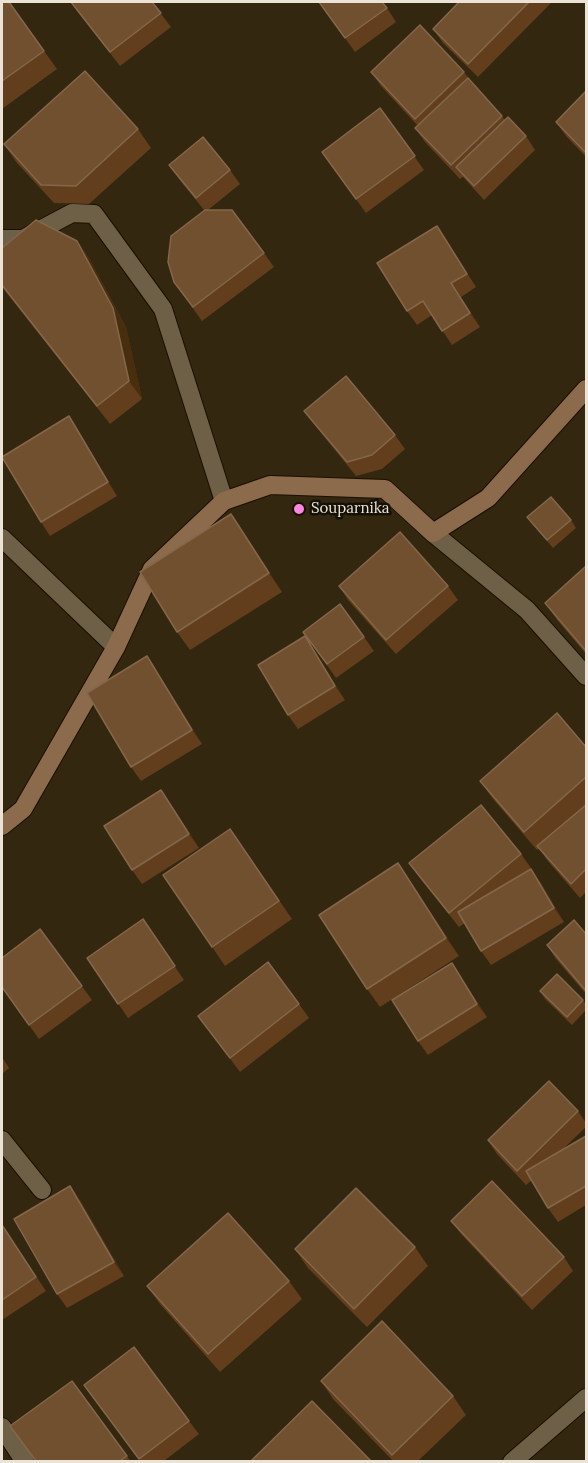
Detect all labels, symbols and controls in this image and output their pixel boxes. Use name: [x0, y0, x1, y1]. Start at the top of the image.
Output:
place label: Souparnika: [311, 500, 390, 518]
marker: Souparnika: [292, 502, 306, 516]

